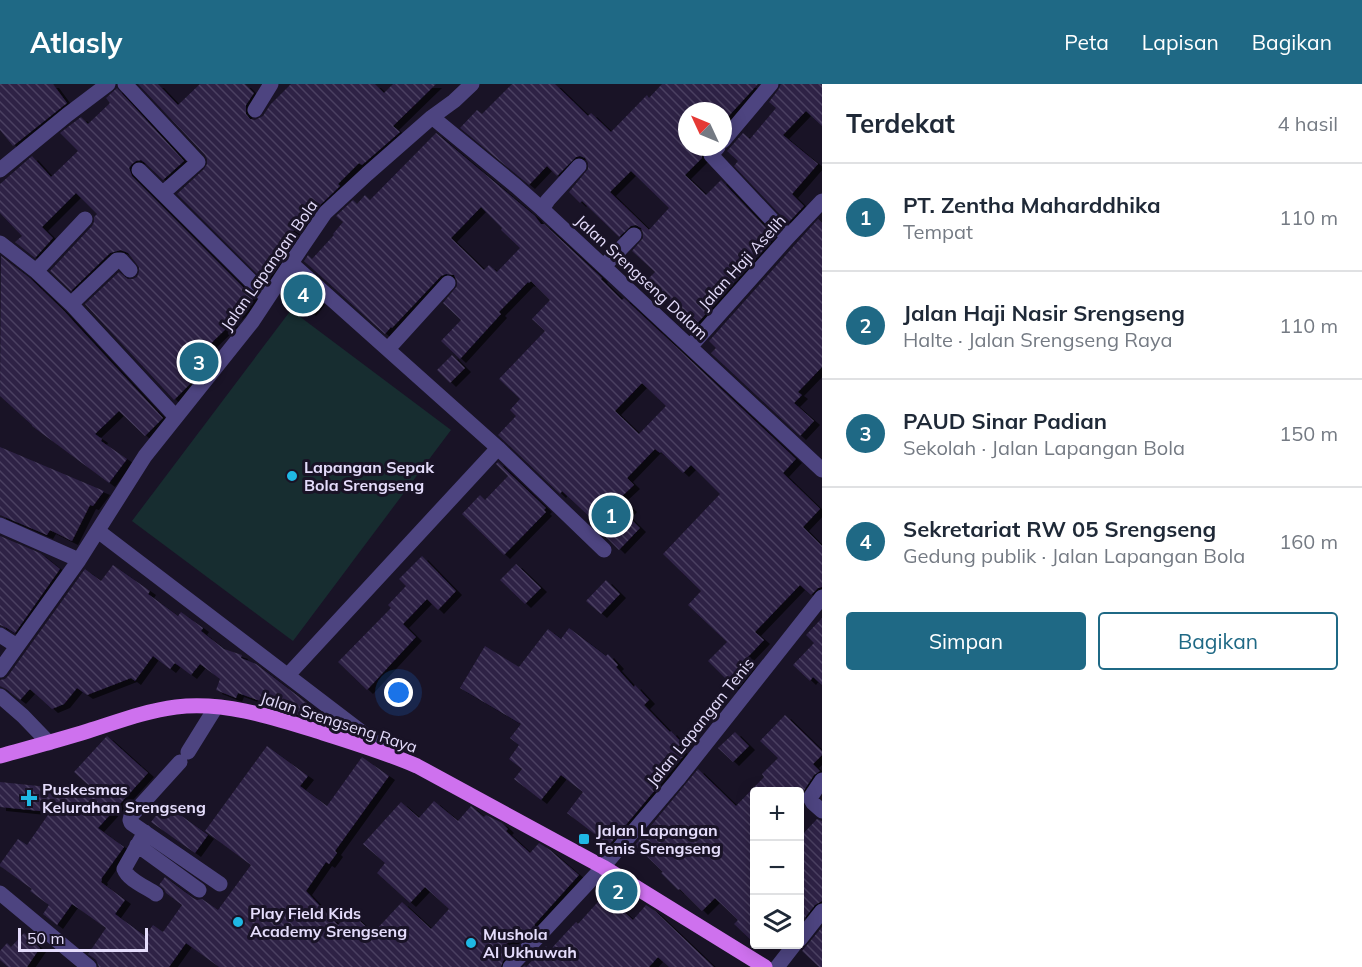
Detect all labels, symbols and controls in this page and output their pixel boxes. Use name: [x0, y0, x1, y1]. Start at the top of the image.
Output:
text: Atlasly: [30, 25, 122, 60]
text: Peta: [1064, 29, 1109, 55]
text: Lapisan: [1142, 29, 1219, 55]
text: Bagikan: [1252, 29, 1332, 55]
north arrow: [678, 102, 732, 156]
text: Terdekat: [846, 107, 955, 140]
text: 4 hasil: [1278, 111, 1338, 136]
text: PT. Zentha Maharddhika: [903, 191, 1161, 219]
street label: Jalan Lapangan Bola: [216, 196, 322, 334]
text: 1: [860, 205, 872, 230]
text: 110 m: [1279, 205, 1338, 230]
street label: Jalan Srengseng Dalam: [572, 210, 712, 344]
street label: Jalan Haji Aselih: [694, 210, 790, 314]
text: Tempat: [903, 219, 973, 244]
pin: 4: [284, 272, 322, 316]
text: Jalan Haji Nasir Srengseng: [903, 299, 1185, 327]
text: 2: [860, 313, 872, 338]
text: 110 m: [1279, 313, 1338, 338]
text: Halte · Jalan Srengseng Raya: [903, 327, 1172, 352]
pin: 3: [180, 340, 218, 384]
text: PAUD Sinar Padian: [903, 407, 1107, 435]
text: 3: [860, 421, 872, 446]
text: 150 m: [1279, 421, 1338, 446]
text: Sekolah · Jalan Lapangan Bola: [903, 435, 1185, 460]
place label: Lapangan Sepak Bola Srengseng: [304, 457, 435, 495]
marker: Lapangan Sepak Bola Srengseng: [285, 469, 299, 483]
pin: 1: [592, 492, 630, 538]
text: Sekretariat RW 05 Srengseng: [903, 515, 1216, 543]
text: 4: [860, 529, 872, 554]
text: 160 m: [1279, 529, 1338, 554]
text: Gedung publik · Jalan Lapangan Bola: [903, 543, 1245, 568]
button: Simpan: [846, 612, 1086, 670]
button: Bagikan: [1098, 612, 1338, 670]
street label: Jalan Lapangan Tenis: [642, 654, 758, 790]
your location: [384, 678, 413, 707]
street label: Jalan Srengseng Raya: [258, 687, 420, 757]
place label: Puskesmas Kelurahan Srengseng: [42, 779, 206, 817]
map controls: [750, 787, 804, 949]
button: +: [750, 787, 804, 841]
marker: Puskesmas Kelurahan Srengseng: [20, 789, 38, 807]
place label: Jalan Lapangan Tenis Srengseng: [596, 820, 721, 858]
marker: Jalan Lapangan Tenis Srengseng: [577, 832, 591, 846]
button: −: [750, 841, 804, 895]
pin: 2: [598, 868, 638, 914]
button: layers: [750, 895, 804, 949]
place label: Play Field Kids Academy Srengseng: [250, 903, 407, 941]
marker: Play Field Kids Academy Srengseng: [231, 915, 245, 929]
place label: Mushola Al Ukhuwah: [483, 924, 577, 962]
scale bar: [18, 925, 148, 952]
text: 50 m: [27, 928, 64, 948]
marker: Mushola Al Ukhuwah: [464, 936, 478, 950]

